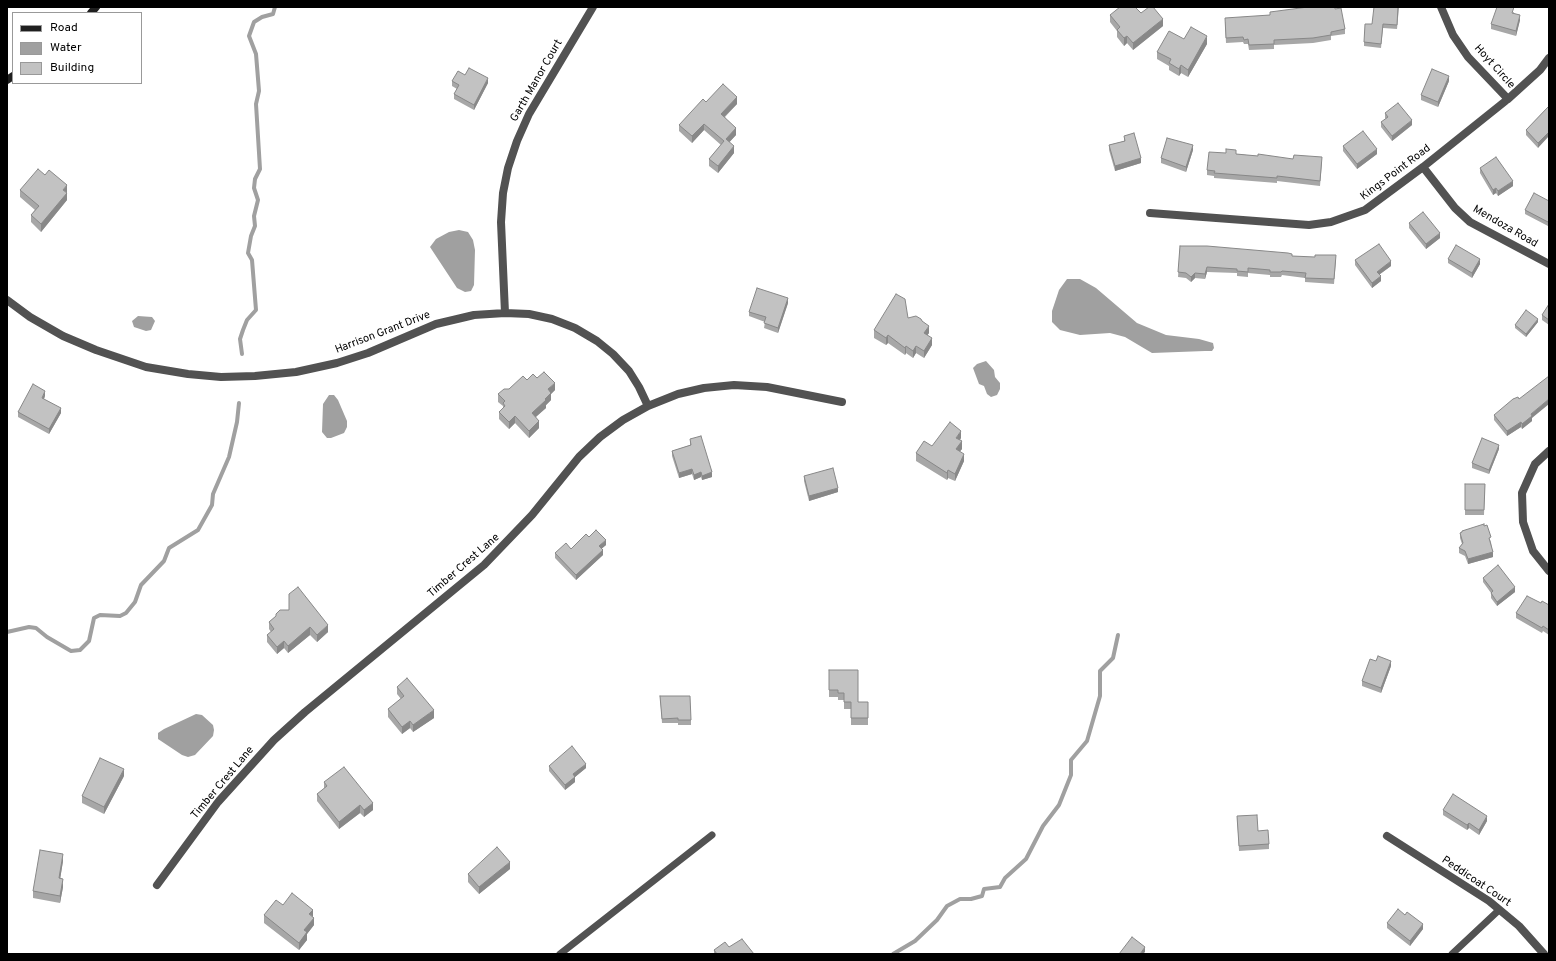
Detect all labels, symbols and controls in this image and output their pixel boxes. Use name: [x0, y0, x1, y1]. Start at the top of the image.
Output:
legend: [12, 12, 142, 84]
text: Road: [50, 20, 78, 36]
street label: Garth Manor Court: [508, 38, 566, 124]
text: Water: [50, 40, 82, 56]
street label: Hoyt Circle: [1471, 42, 1517, 92]
text: Building: [50, 60, 94, 76]
street label: Kings Point Road: [1358, 142, 1434, 204]
street label: Mendoza Road: [1470, 203, 1540, 251]
street label: Harrison Grant Drive: [334, 309, 432, 357]
street label: Timber Crest Lane: [425, 531, 503, 601]
street label: Timber Crest Lane: [189, 744, 257, 822]
street label: Peddicoat Court: [1439, 854, 1513, 910]

